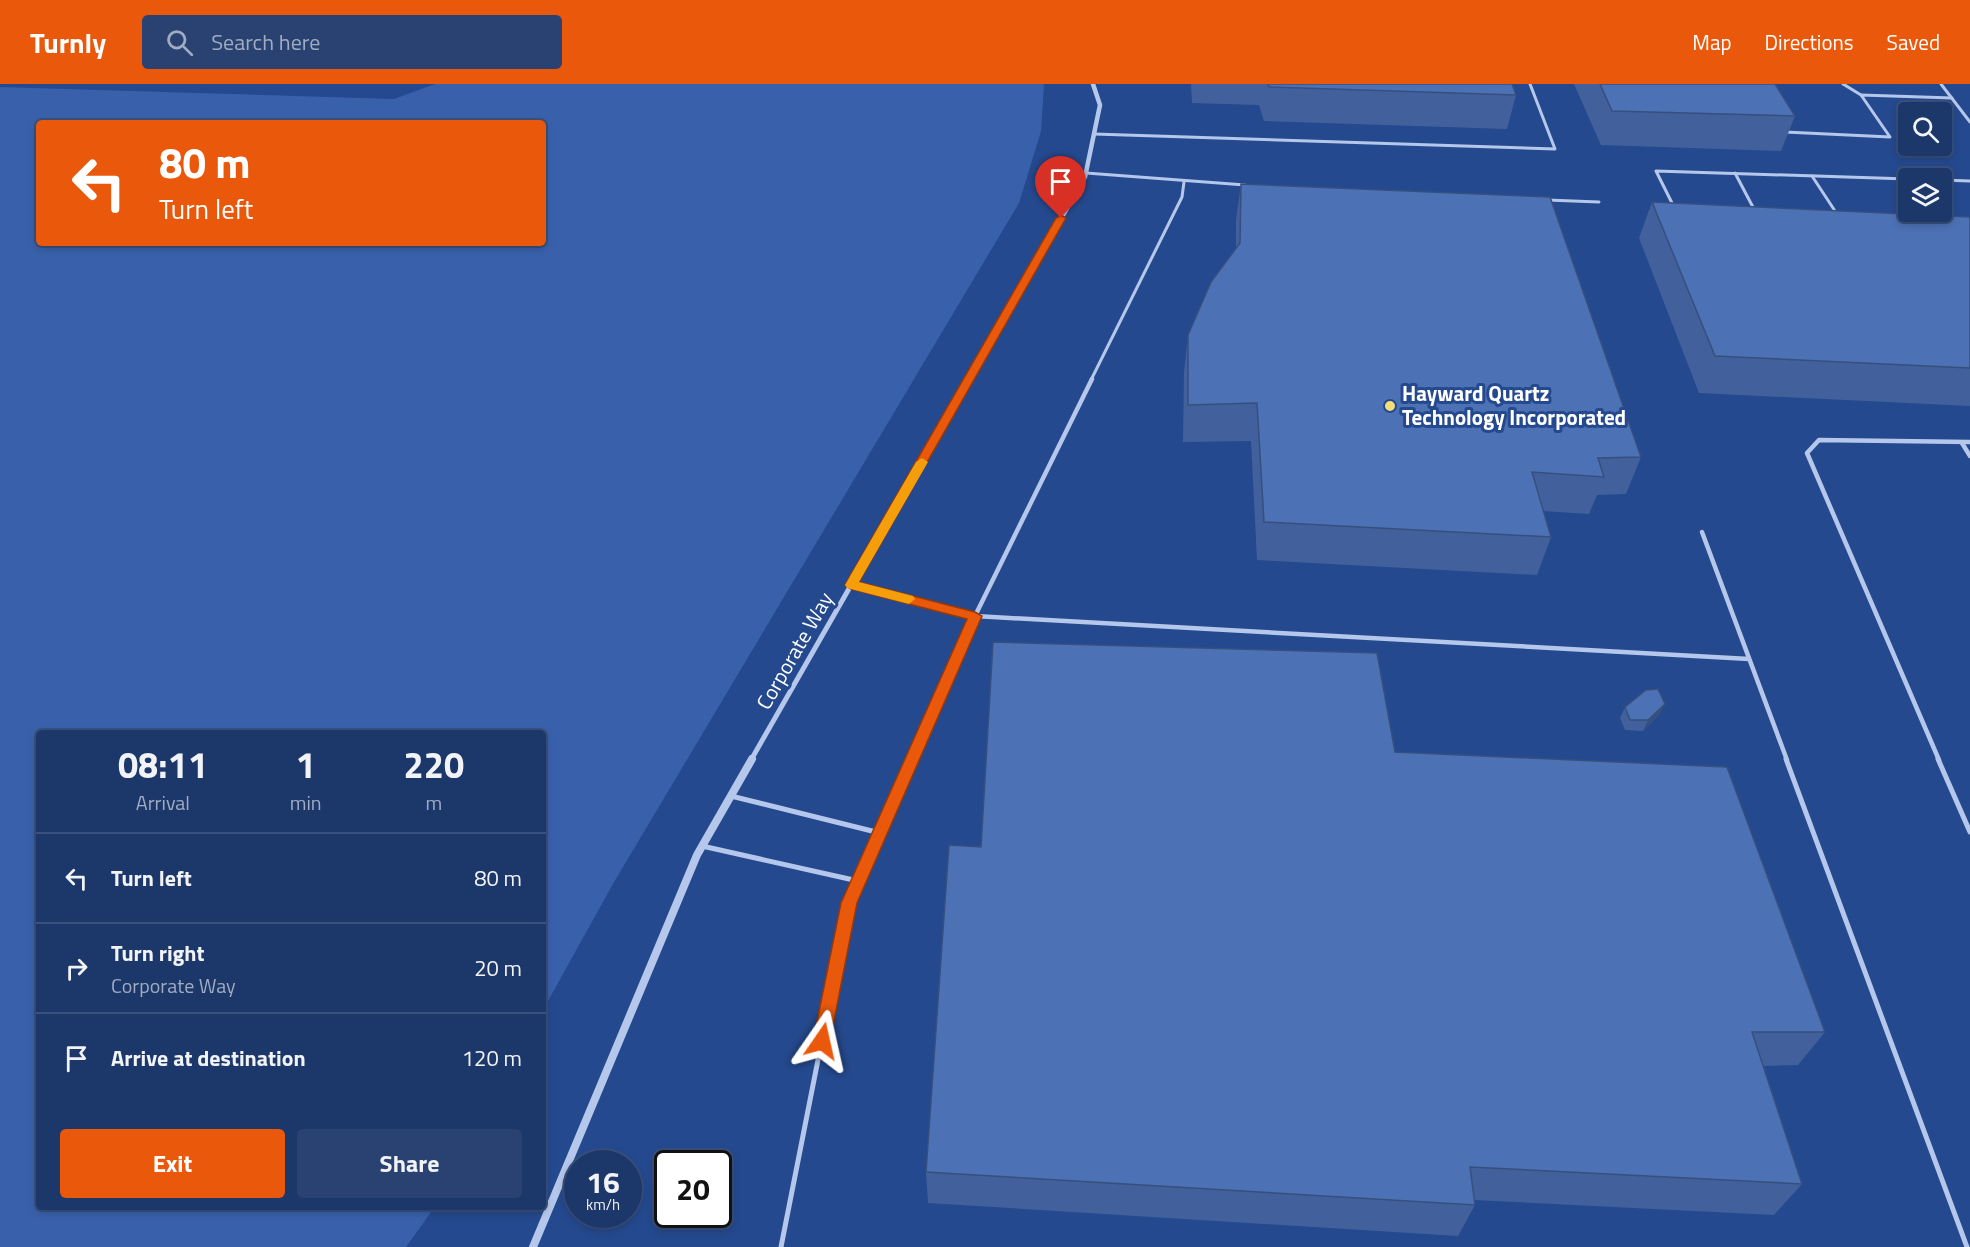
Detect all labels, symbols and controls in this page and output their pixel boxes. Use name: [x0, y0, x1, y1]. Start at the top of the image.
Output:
search box: [142, 15, 562, 69]
text: Turnly: [30, 21, 106, 64]
text: Search here: [211, 25, 320, 59]
icon: search: [163, 26, 196, 59]
text: Map: [1692, 26, 1732, 58]
text: Directions: [1765, 26, 1854, 58]
text: Saved: [1887, 26, 1940, 58]
map controls: [1898, 102, 1952, 222]
button: search: [1898, 102, 1952, 156]
text: 80 m: [159, 130, 251, 194]
icon: left: [60, 144, 138, 222]
pin: [1035, 156, 1086, 218]
icon: arrive: [1044, 165, 1077, 198]
button: layers: [1898, 168, 1952, 222]
text: Turn left: [159, 188, 253, 229]
place label: Hayward Quartz Technology Incorporated: [1402, 377, 1626, 433]
marker: Hayward Quartz Technology Incorporated: [1383, 399, 1397, 413]
street label: Corporate Way: [748, 586, 841, 715]
text: 08:11: [118, 737, 208, 792]
text: 1: [296, 737, 316, 792]
text: 220: [404, 737, 464, 792]
text: Arrival: [136, 787, 190, 818]
text: min: [290, 787, 322, 818]
text: m: [425, 787, 442, 818]
text: Turn left: [111, 861, 192, 895]
text: 80 m: [474, 861, 522, 895]
icon: left: [60, 862, 93, 895]
text: Turn right: [111, 936, 205, 970]
text: 20 m: [474, 951, 522, 985]
icon: right: [60, 952, 93, 985]
text: Corporate Way: [111, 970, 236, 1001]
position arrow: [790, 1009, 854, 1073]
text: Arrive at destination: [111, 1041, 306, 1075]
text: 120 m: [462, 1041, 522, 1075]
icon: arrive: [60, 1042, 93, 1075]
button: Exit: [60, 1129, 285, 1198]
button: Share: [297, 1129, 522, 1198]
speed limit sign: 20: [654, 1150, 732, 1228]
text: 16: [586, 1159, 620, 1205]
text: km/h: [586, 1193, 620, 1216]

